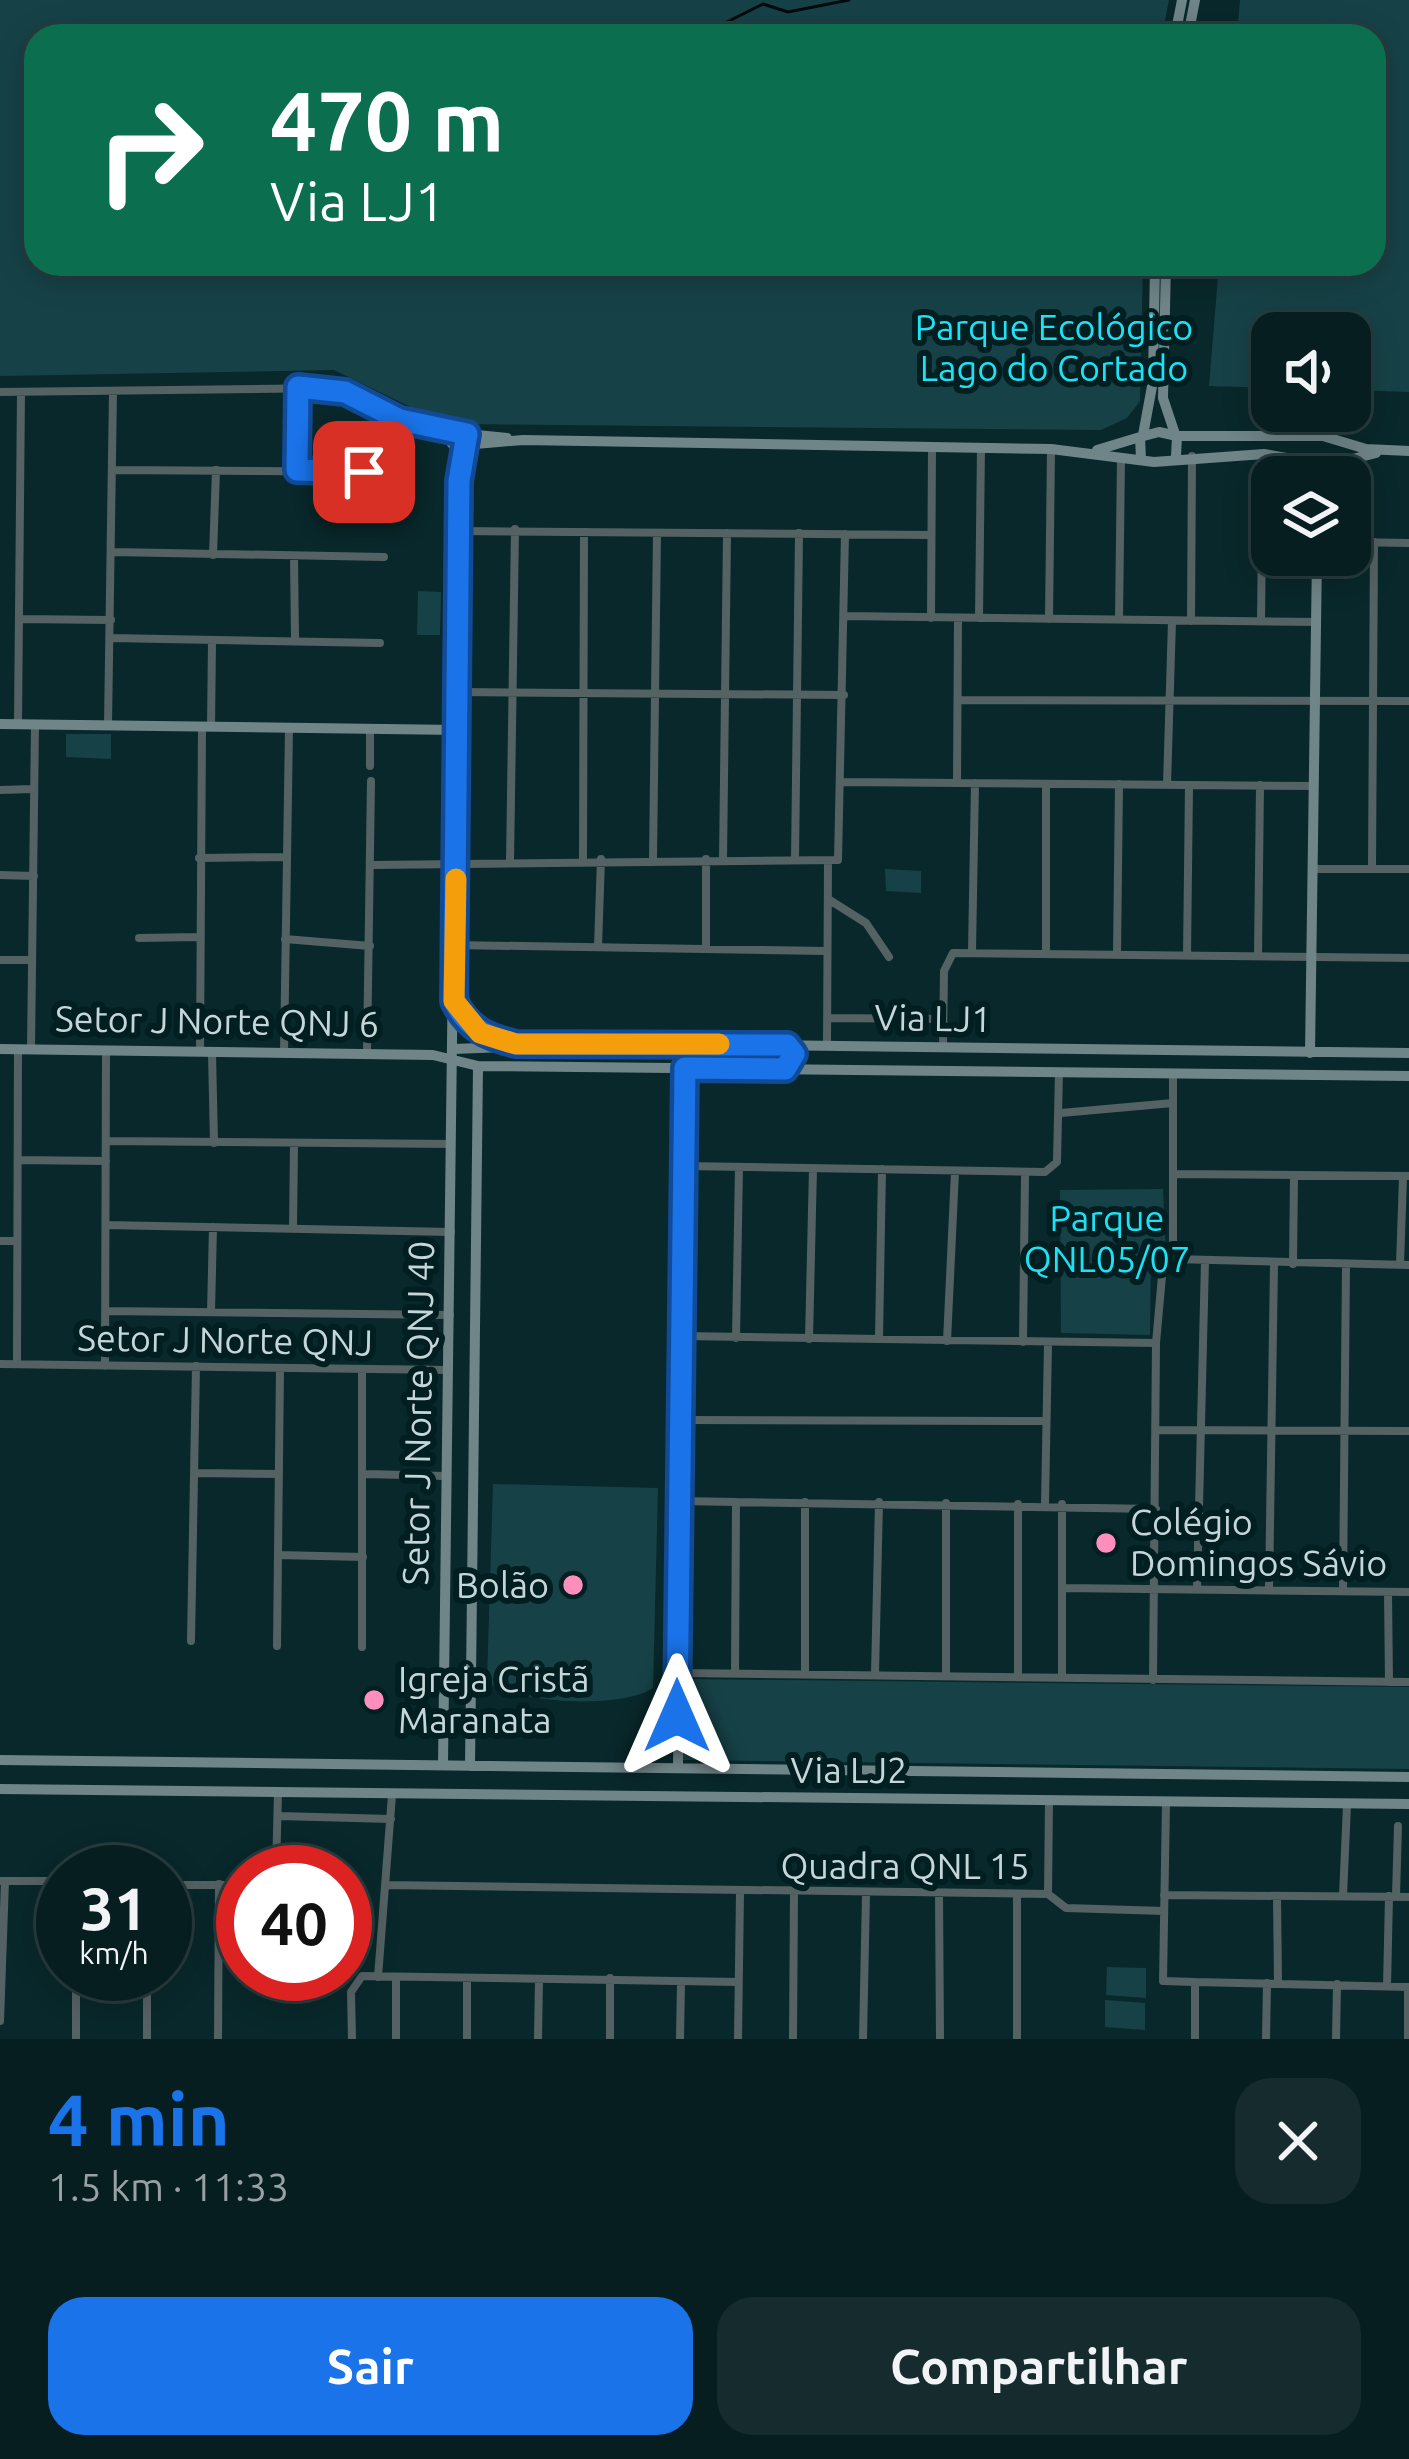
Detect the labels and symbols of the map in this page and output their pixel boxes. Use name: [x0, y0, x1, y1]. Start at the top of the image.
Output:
park label: Parque Ecológico Lago do Cortado: [915, 306, 1193, 388]
pin: [313, 421, 415, 523]
street label: Via LJ1: [874, 996, 992, 1039]
street label: Setor J Norte QNJ 6: [55, 997, 379, 1044]
park label: Parque QNL05/07: [1024, 1197, 1190, 1279]
street label: Setor J Norte QNJ 40: [394, 1240, 441, 1586]
street label: Setor J Norte QNJ: [77, 1316, 373, 1363]
place label: Colégio Domingos Sávio: [1130, 1501, 1387, 1583]
marker: Colégio Domingos Sávio: [1093, 1530, 1119, 1556]
place label: Bolão: [456, 1564, 549, 1605]
marker: Bolão: [560, 1572, 586, 1598]
position arrow: [614, 1653, 740, 1779]
place label: Igreja Cristã Maranata: [398, 1658, 590, 1740]
marker: Igreja Cristã Maranata: [361, 1687, 387, 1713]
street label: Via LJ2: [791, 1749, 907, 1790]
speed limit sign: 40: [216, 1845, 372, 2001]
street label: Quadra QNL 15: [780, 1845, 1030, 1886]

